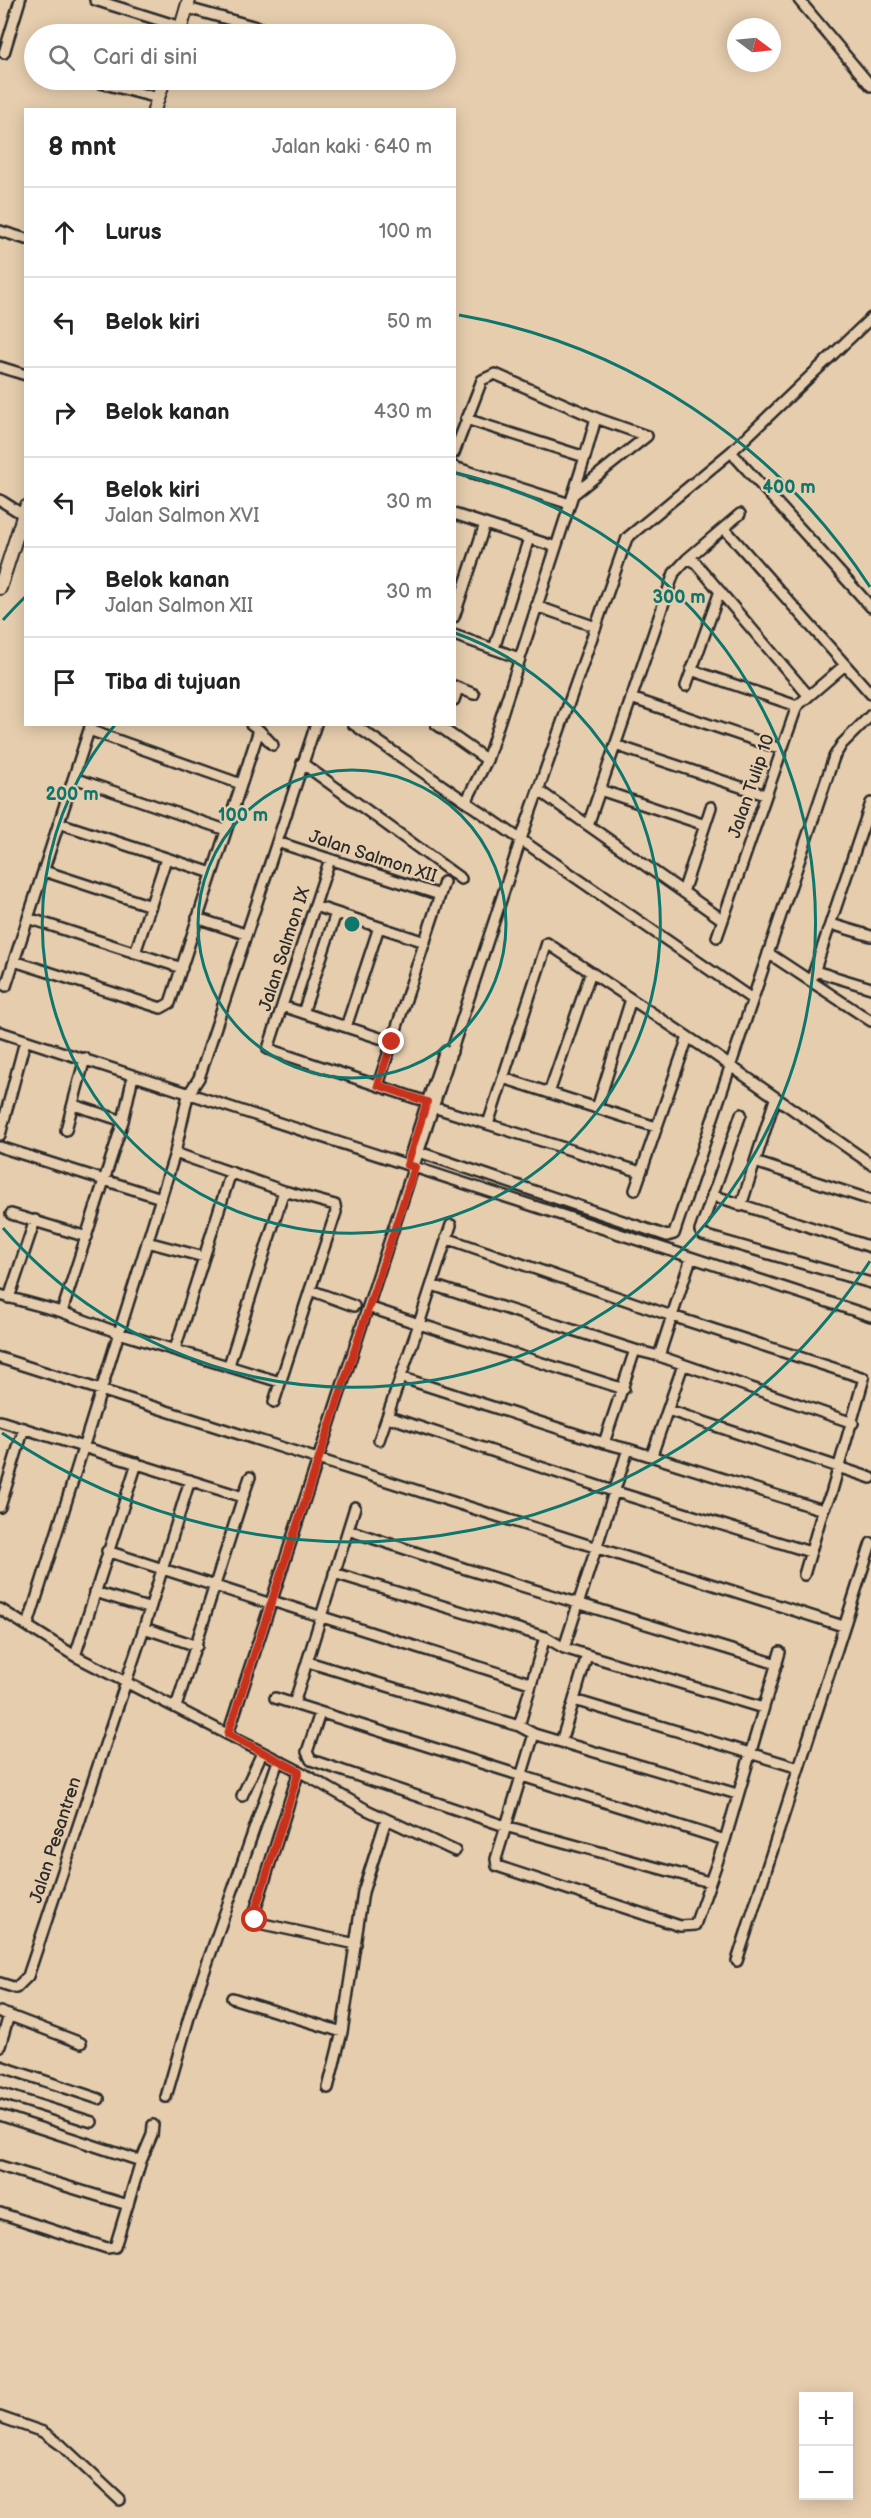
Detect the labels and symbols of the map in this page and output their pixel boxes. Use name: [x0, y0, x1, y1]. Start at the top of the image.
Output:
north arrow: [727, 18, 781, 72]
text: 400 m: [762, 477, 816, 498]
text: 300 m: [652, 587, 706, 608]
street label: Jalan Tulip 10: [724, 732, 779, 841]
text: 200 m: [45, 784, 99, 805]
text: 100 m: [218, 805, 268, 826]
street label: Jalan Salmon XII: [306, 826, 440, 887]
street label: Jalan Salmon IX: [255, 884, 315, 1014]
centre of rings: [342, 914, 362, 934]
route end: [378, 1028, 404, 1054]
street label: Jalan Pesantren: [25, 1774, 86, 1906]
route start: [241, 1906, 267, 1932]

